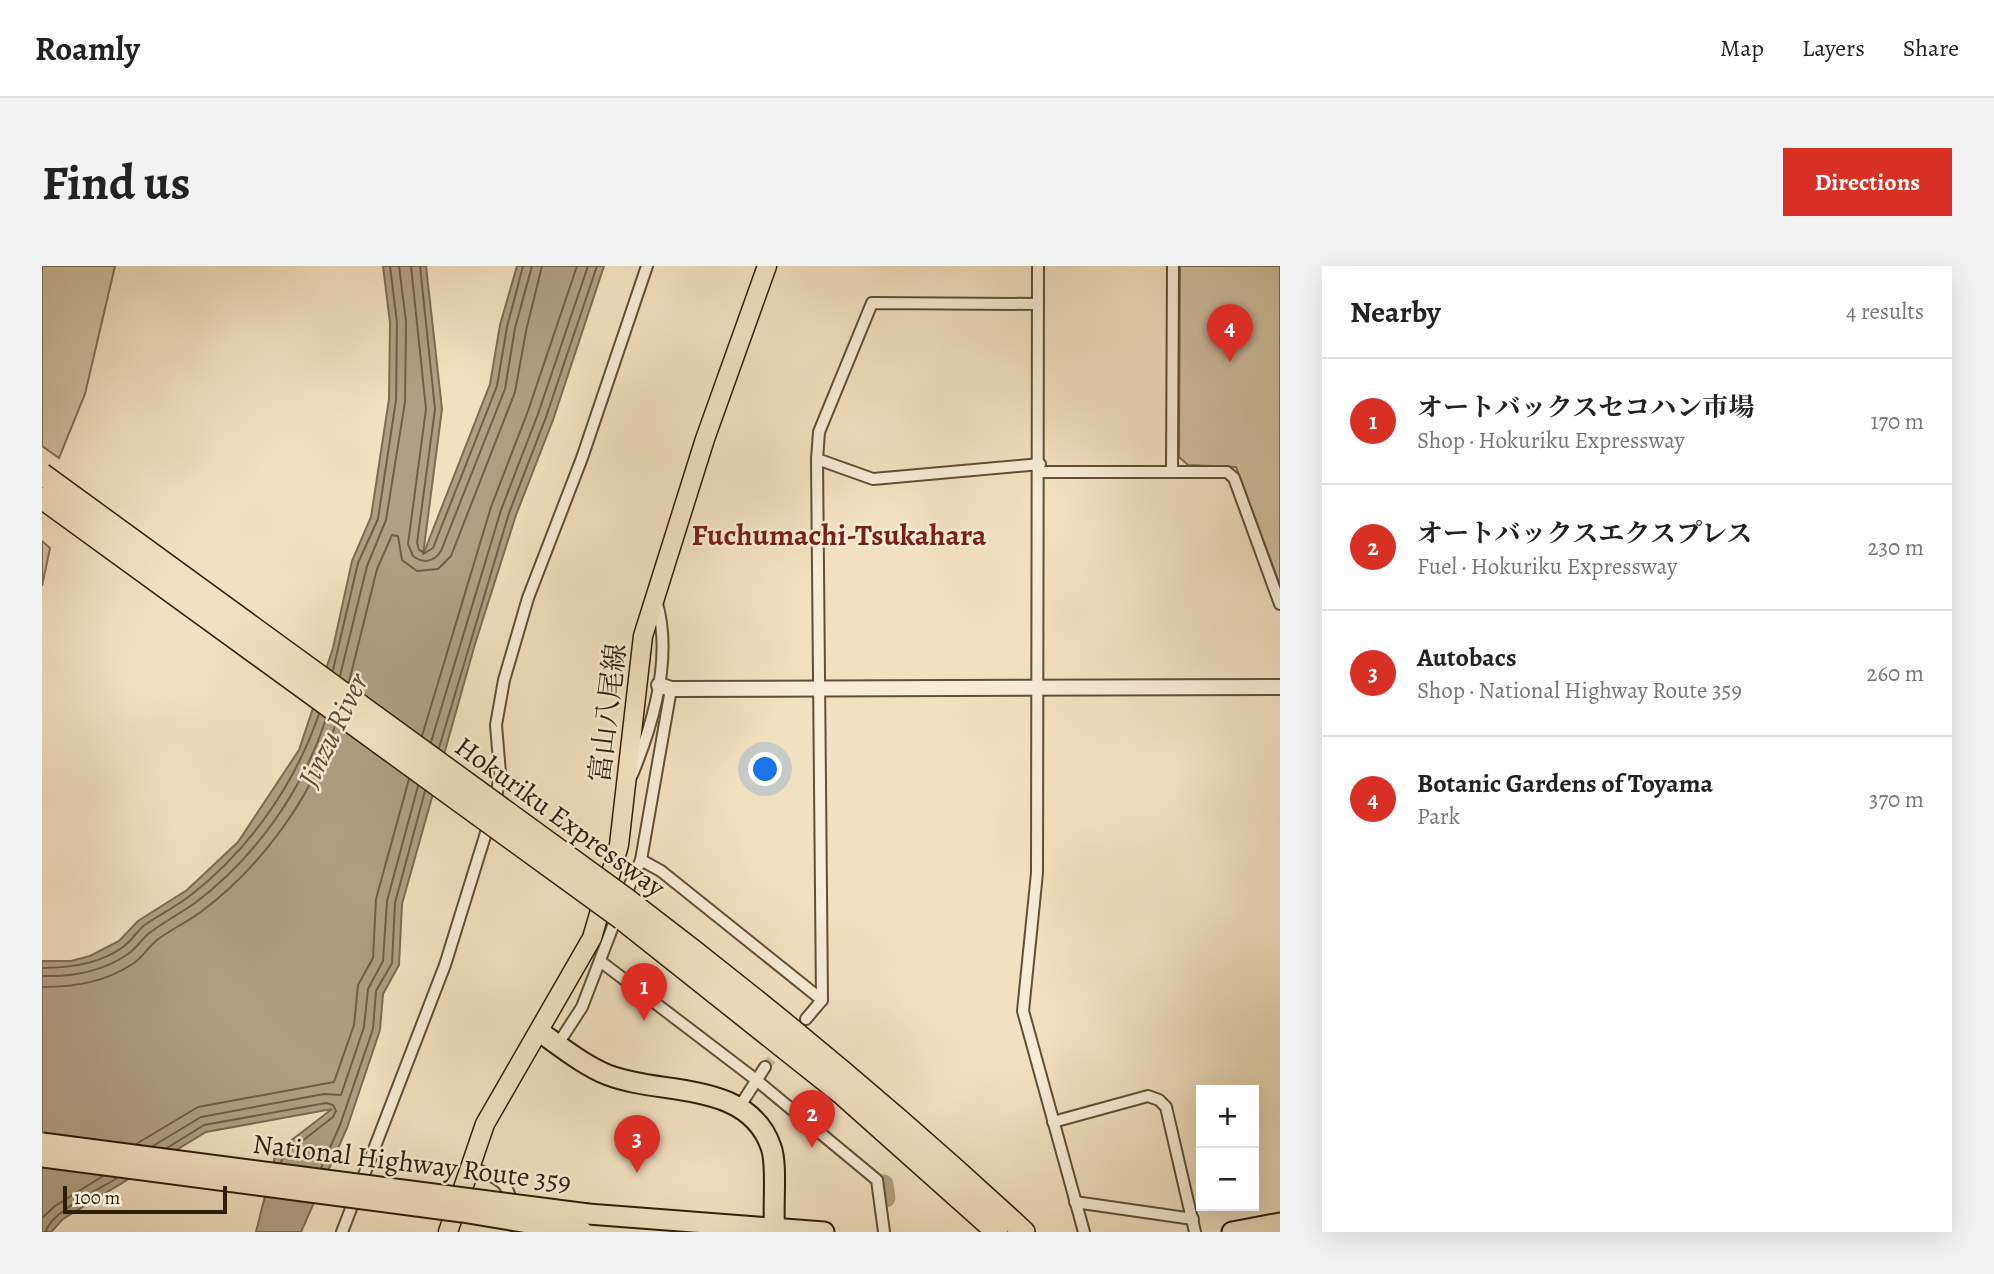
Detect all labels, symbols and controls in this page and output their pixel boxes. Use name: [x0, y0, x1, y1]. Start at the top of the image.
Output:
text: Roamly: [35, 26, 140, 71]
text: Map: [1720, 32, 1764, 64]
text: Layers: [1802, 32, 1865, 64]
text: Share: [1903, 32, 1959, 64]
button: Directions: [1783, 148, 1952, 216]
text: Find us: [42, 149, 190, 216]
text: Nearby: [1350, 292, 1441, 332]
text: 4 results: [1846, 296, 1924, 327]
pin: 4: [1207, 304, 1253, 362]
text: オートバックスセコハン市場: [1417, 390, 1754, 425]
text: 1: [1369, 406, 1377, 437]
text: 170 m: [1871, 406, 1924, 437]
text: Shop · Hokuriku Expressway: [1417, 425, 1685, 456]
district label: Fuchumachi-Tsukahara: [691, 515, 987, 555]
text: オートバックスエクスプレス: [1417, 516, 1752, 551]
text: 2: [1367, 532, 1379, 563]
text: 230 m: [1868, 532, 1924, 563]
text: Fuel · Hokuriku Expressway: [1417, 551, 1677, 582]
text: Autobacs: [1417, 640, 1517, 675]
street label: 富山八尾線: [581, 641, 635, 785]
text: 3: [1368, 658, 1378, 689]
text: 260 m: [1866, 658, 1924, 689]
water label: Jinzu River: [288, 665, 378, 794]
text: Shop · National Highway Route 359: [1417, 675, 1742, 706]
street label: Hokuriku Expressway: [447, 728, 673, 907]
your location: [748, 752, 782, 786]
text: Botanic Gardens of Toyama: [1417, 766, 1713, 801]
text: 4: [1368, 784, 1378, 815]
text: 370 m: [1869, 784, 1924, 815]
text: Park: [1417, 801, 1460, 832]
pin: 1: [621, 963, 667, 1021]
map controls: [1196, 1085, 1259, 1211]
button: +: [1196, 1085, 1259, 1148]
pin: 2: [789, 1090, 835, 1148]
pin: 3: [614, 1115, 660, 1173]
street label: National Highway Route 359: [251, 1125, 573, 1201]
button: −: [1196, 1148, 1259, 1211]
scale bar: [63, 1183, 228, 1215]
text: 100 m: [74, 1185, 120, 1211]

